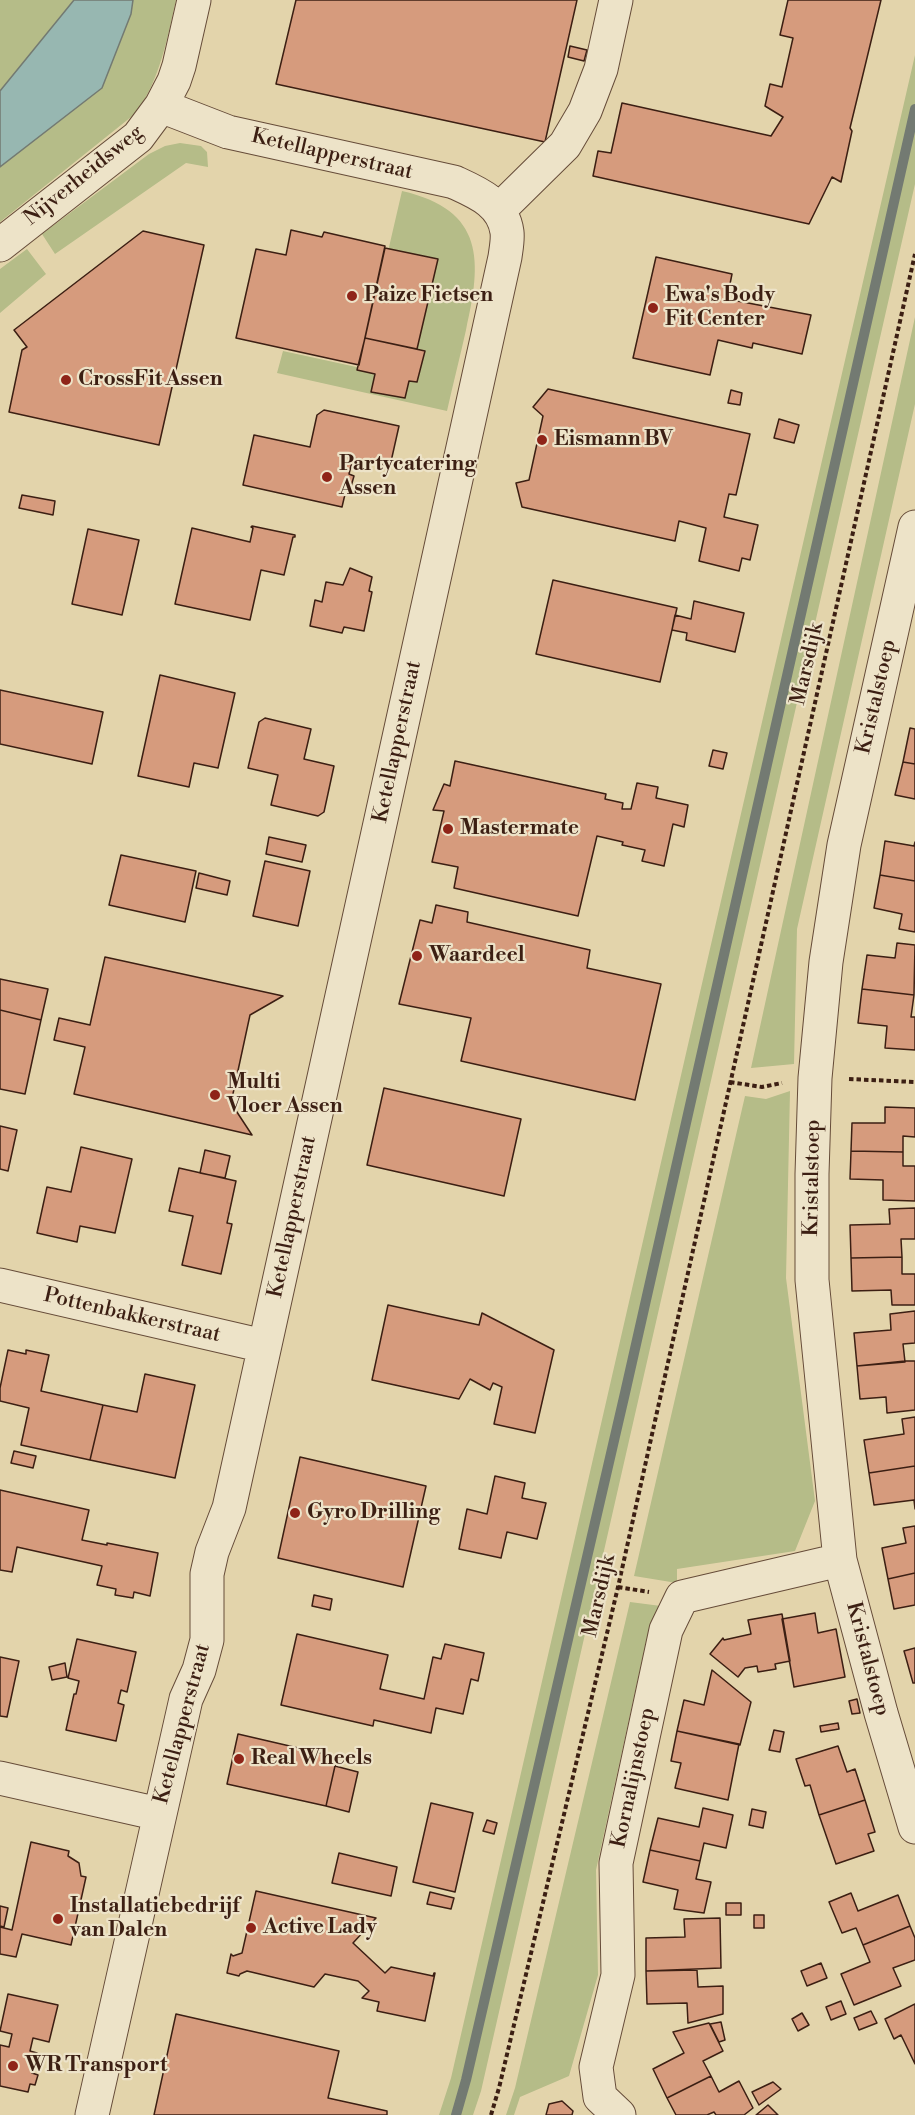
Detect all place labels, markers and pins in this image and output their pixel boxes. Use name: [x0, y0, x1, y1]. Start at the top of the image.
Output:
place label: Paize Fietsen: [364, 283, 493, 309]
place label: Ewa's Body Fit Center: [665, 283, 775, 333]
marker: Paize Fietsen: [345, 289, 359, 303]
marker: Ewa's Body Fit Center: [646, 301, 660, 315]
place label: CrossFit Assen: [78, 367, 223, 393]
marker: CrossFit Assen: [59, 373, 73, 387]
place label: Eismann BV: [554, 427, 673, 453]
marker: Eismann BV: [535, 433, 549, 447]
place label: Partycatering Assen: [339, 452, 476, 502]
marker: Partycatering Assen: [320, 470, 334, 484]
place label: Mastermate: [460, 816, 579, 842]
marker: Mastermate: [441, 822, 455, 836]
place label: Waardeel: [429, 943, 525, 969]
marker: Waardeel: [410, 949, 424, 963]
place label: Multi Vloer Assen: [227, 1070, 343, 1120]
marker: Multi Vloer Assen: [208, 1088, 222, 1102]
place label: Gyro Drilling: [307, 1500, 440, 1526]
marker: Gyro Drilling: [288, 1506, 302, 1520]
place label: Real Wheels: [251, 1746, 372, 1772]
marker: Real Wheels: [232, 1752, 246, 1766]
place label: Installatiebedrijf van Dalen: [70, 1894, 240, 1944]
marker: Installatiebedrijf van Dalen: [51, 1912, 65, 1926]
place label: Active Lady: [263, 1915, 377, 1941]
marker: Active Lady: [244, 1921, 258, 1935]
place label: WR Transport: [25, 2053, 167, 2079]
marker: WR Transport: [6, 2059, 20, 2073]

